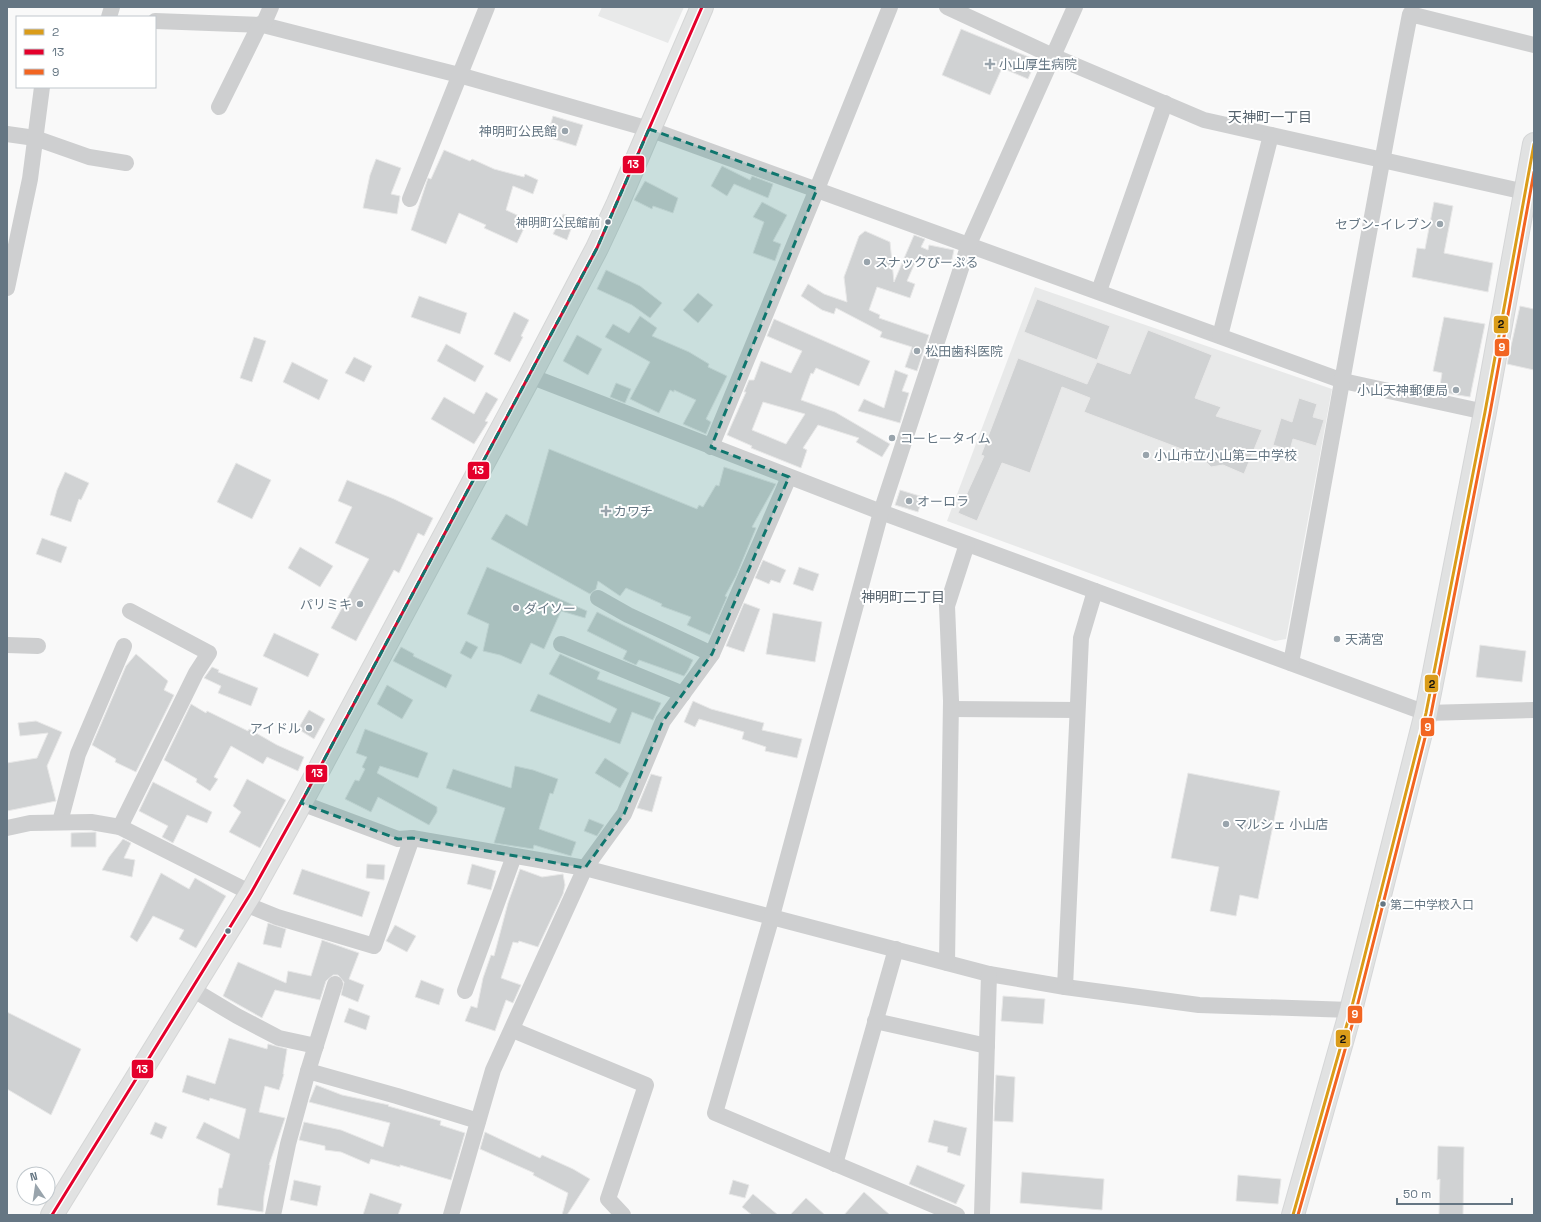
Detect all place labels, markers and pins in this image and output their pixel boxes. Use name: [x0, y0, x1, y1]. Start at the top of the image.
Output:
place label: 小山厚生病院: [999, 56, 1077, 73]
marker: 小山厚生病院: [984, 58, 996, 70]
place label: 神明町公民館: [479, 123, 557, 140]
marker: 神明町公民館: [560, 126, 570, 136]
place label: 神明町公民館前: [516, 215, 600, 231]
place label: セブン-イレブン: [1335, 216, 1432, 233]
marker: 神明町公民館前: [603, 217, 613, 227]
marker: セブン-イレブン: [1435, 219, 1445, 229]
place label: スナックぴーぷる: [875, 254, 978, 271]
marker: スナックぴーぷる: [862, 257, 872, 267]
place label: 松田歯科医院: [925, 343, 1003, 360]
marker: 松田歯科医院: [912, 346, 922, 356]
place label: 小山天神郵便局: [1357, 382, 1448, 399]
marker: 小山天神郵便局: [1451, 385, 1461, 395]
place label: コーヒータイム: [900, 430, 991, 447]
marker: コーヒータイム: [887, 433, 897, 443]
place label: 小山市立小山第二中学校: [1154, 447, 1297, 464]
marker: 小山市立小山第二中学校: [1141, 450, 1151, 460]
place label: オーロラ: [917, 493, 969, 510]
marker: オーロラ: [904, 496, 914, 506]
place label: カワチ: [614, 503, 653, 520]
marker: カワチ: [601, 506, 611, 516]
place label: パリミキ: [300, 596, 352, 613]
marker: パリミキ: [355, 599, 365, 609]
place label: ダイソー: [524, 600, 576, 617]
marker: ダイソー: [511, 603, 521, 613]
place label: 天満宮: [1345, 631, 1384, 648]
marker: 天満宮: [1332, 634, 1342, 644]
place label: アイドル: [250, 720, 301, 737]
marker: アイドル: [304, 723, 314, 733]
place label: マルシェ 小山店: [1234, 816, 1328, 833]
marker: マルシェ 小山店: [1221, 819, 1231, 829]
place label: 第二中学校入口: [1390, 897, 1474, 913]
marker: 第二中学校入口: [1378, 899, 1388, 909]
unlabelled marker: [223, 926, 233, 936]

